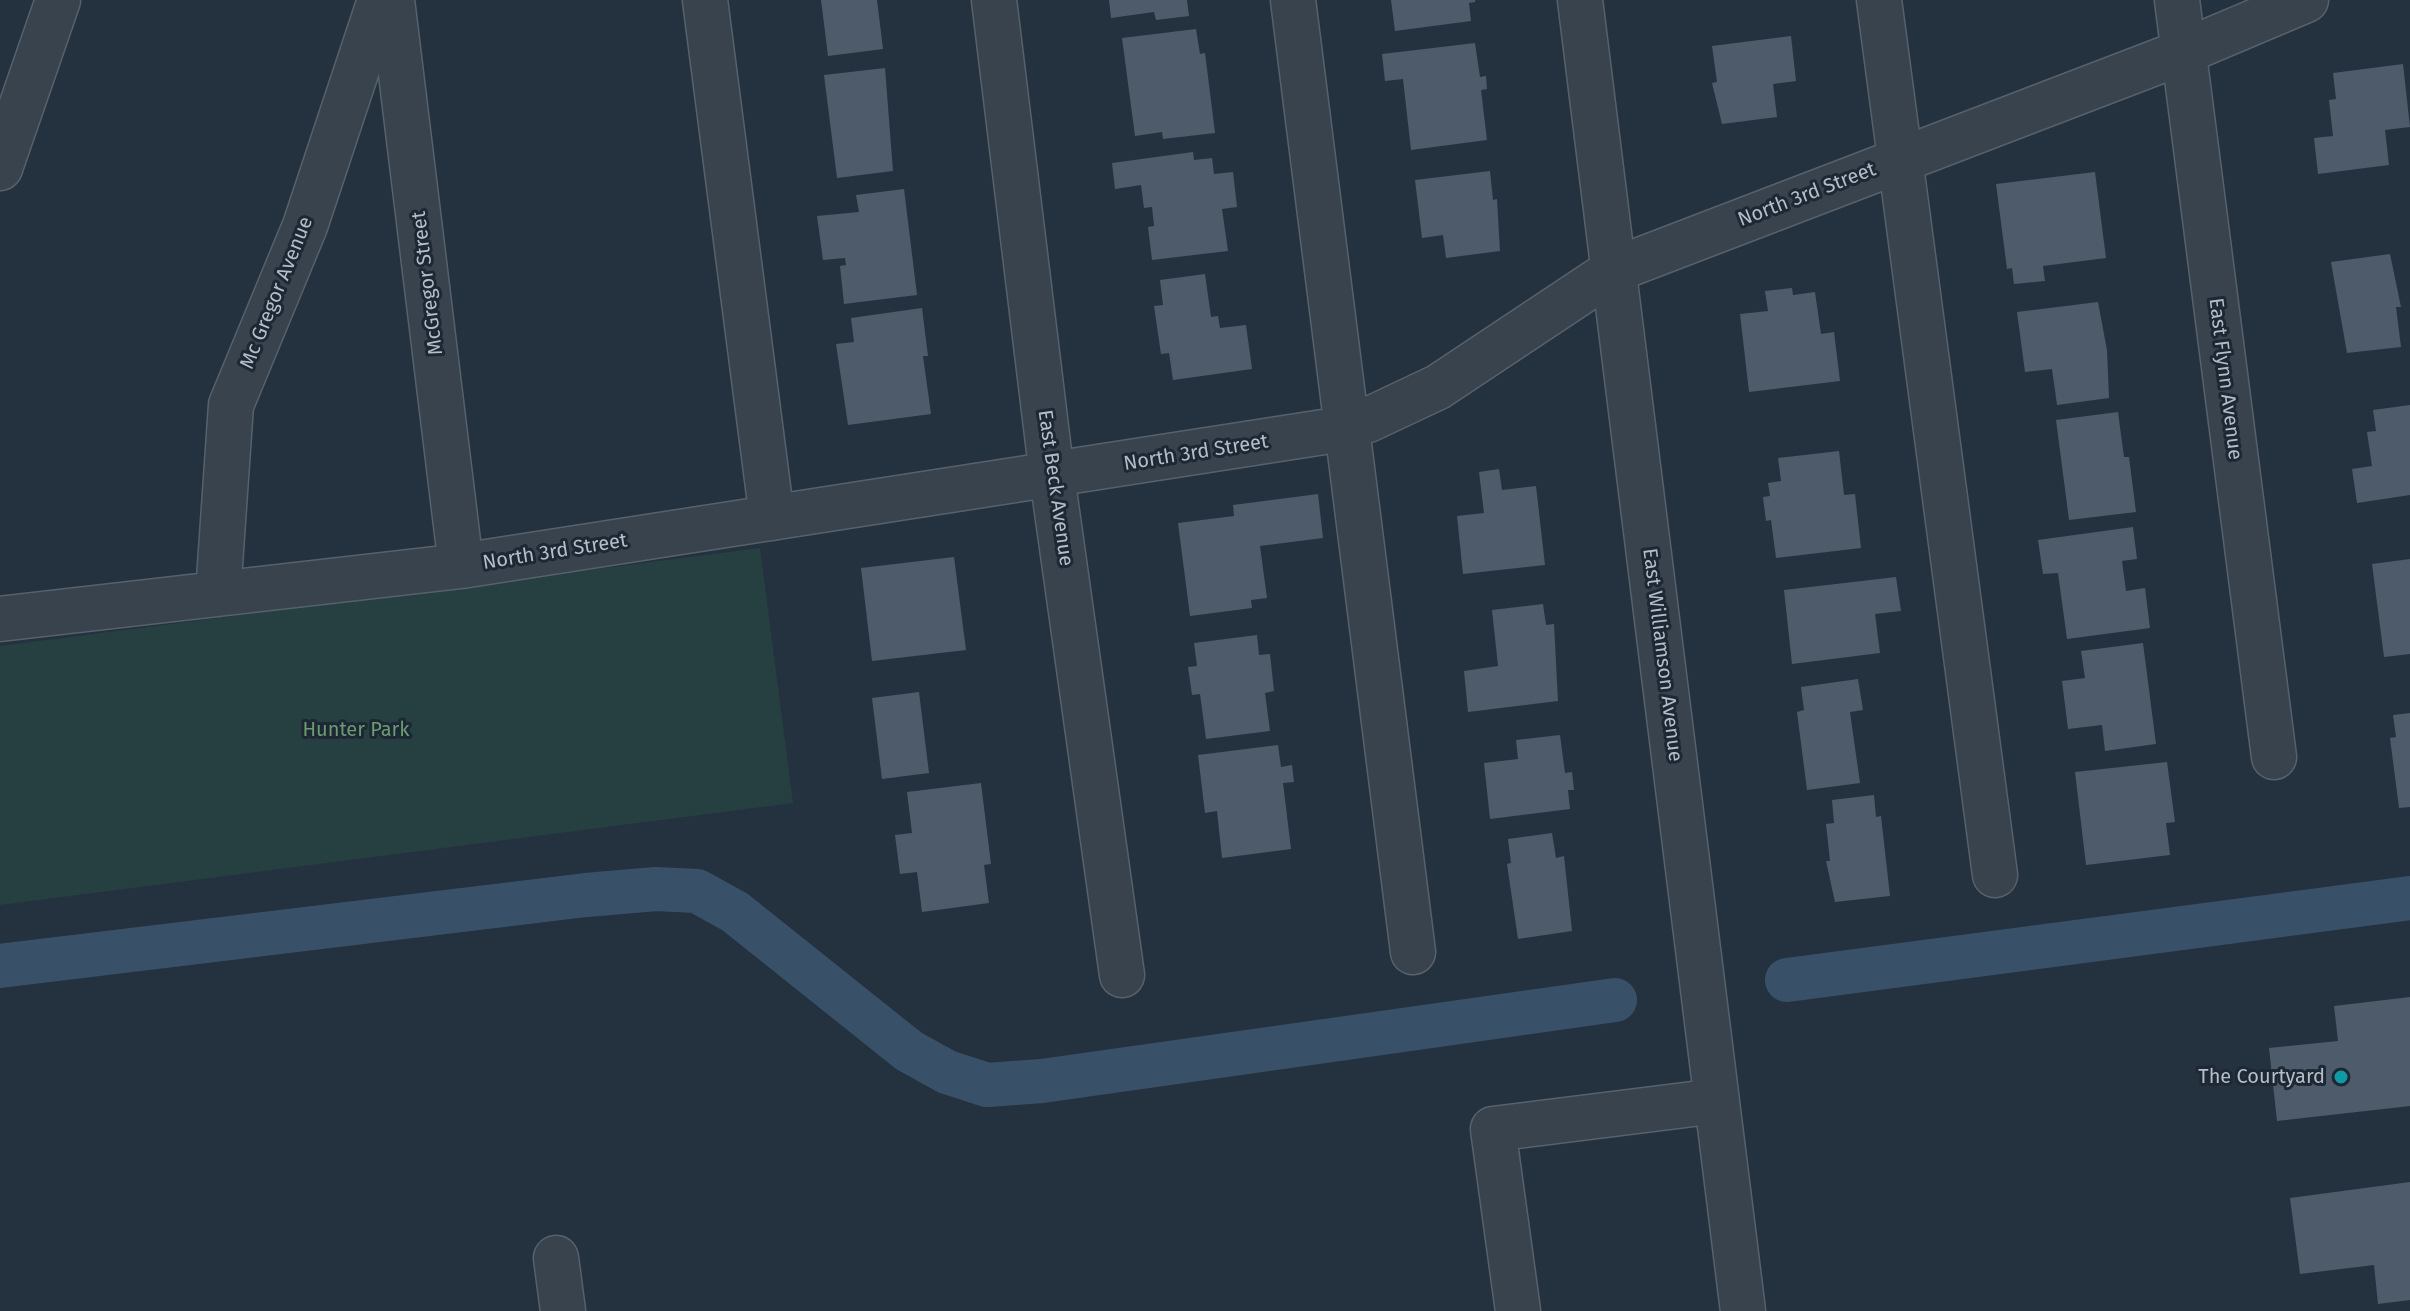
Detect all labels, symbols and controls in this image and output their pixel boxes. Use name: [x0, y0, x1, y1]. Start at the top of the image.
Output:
street label: North 3rd Street: [1735, 158, 1879, 232]
street label: McGregor Street: [407, 210, 449, 356]
street label: Mc Gregor Avenue: [235, 213, 319, 373]
street label: East Flynn Avenue: [2203, 297, 2247, 461]
street label: East Beck Avenue: [1032, 408, 1078, 568]
street label: North 3rd Street: [1122, 430, 1270, 476]
street label: North 3rd Street: [481, 529, 629, 575]
street label: East Williamson Avenue: [1637, 547, 1687, 763]
park label: Hunter Park: [302, 718, 410, 742]
place label: The Courtyard: [2198, 1065, 2325, 1089]
marker: The Courtyard: [2332, 1068, 2350, 1086]

